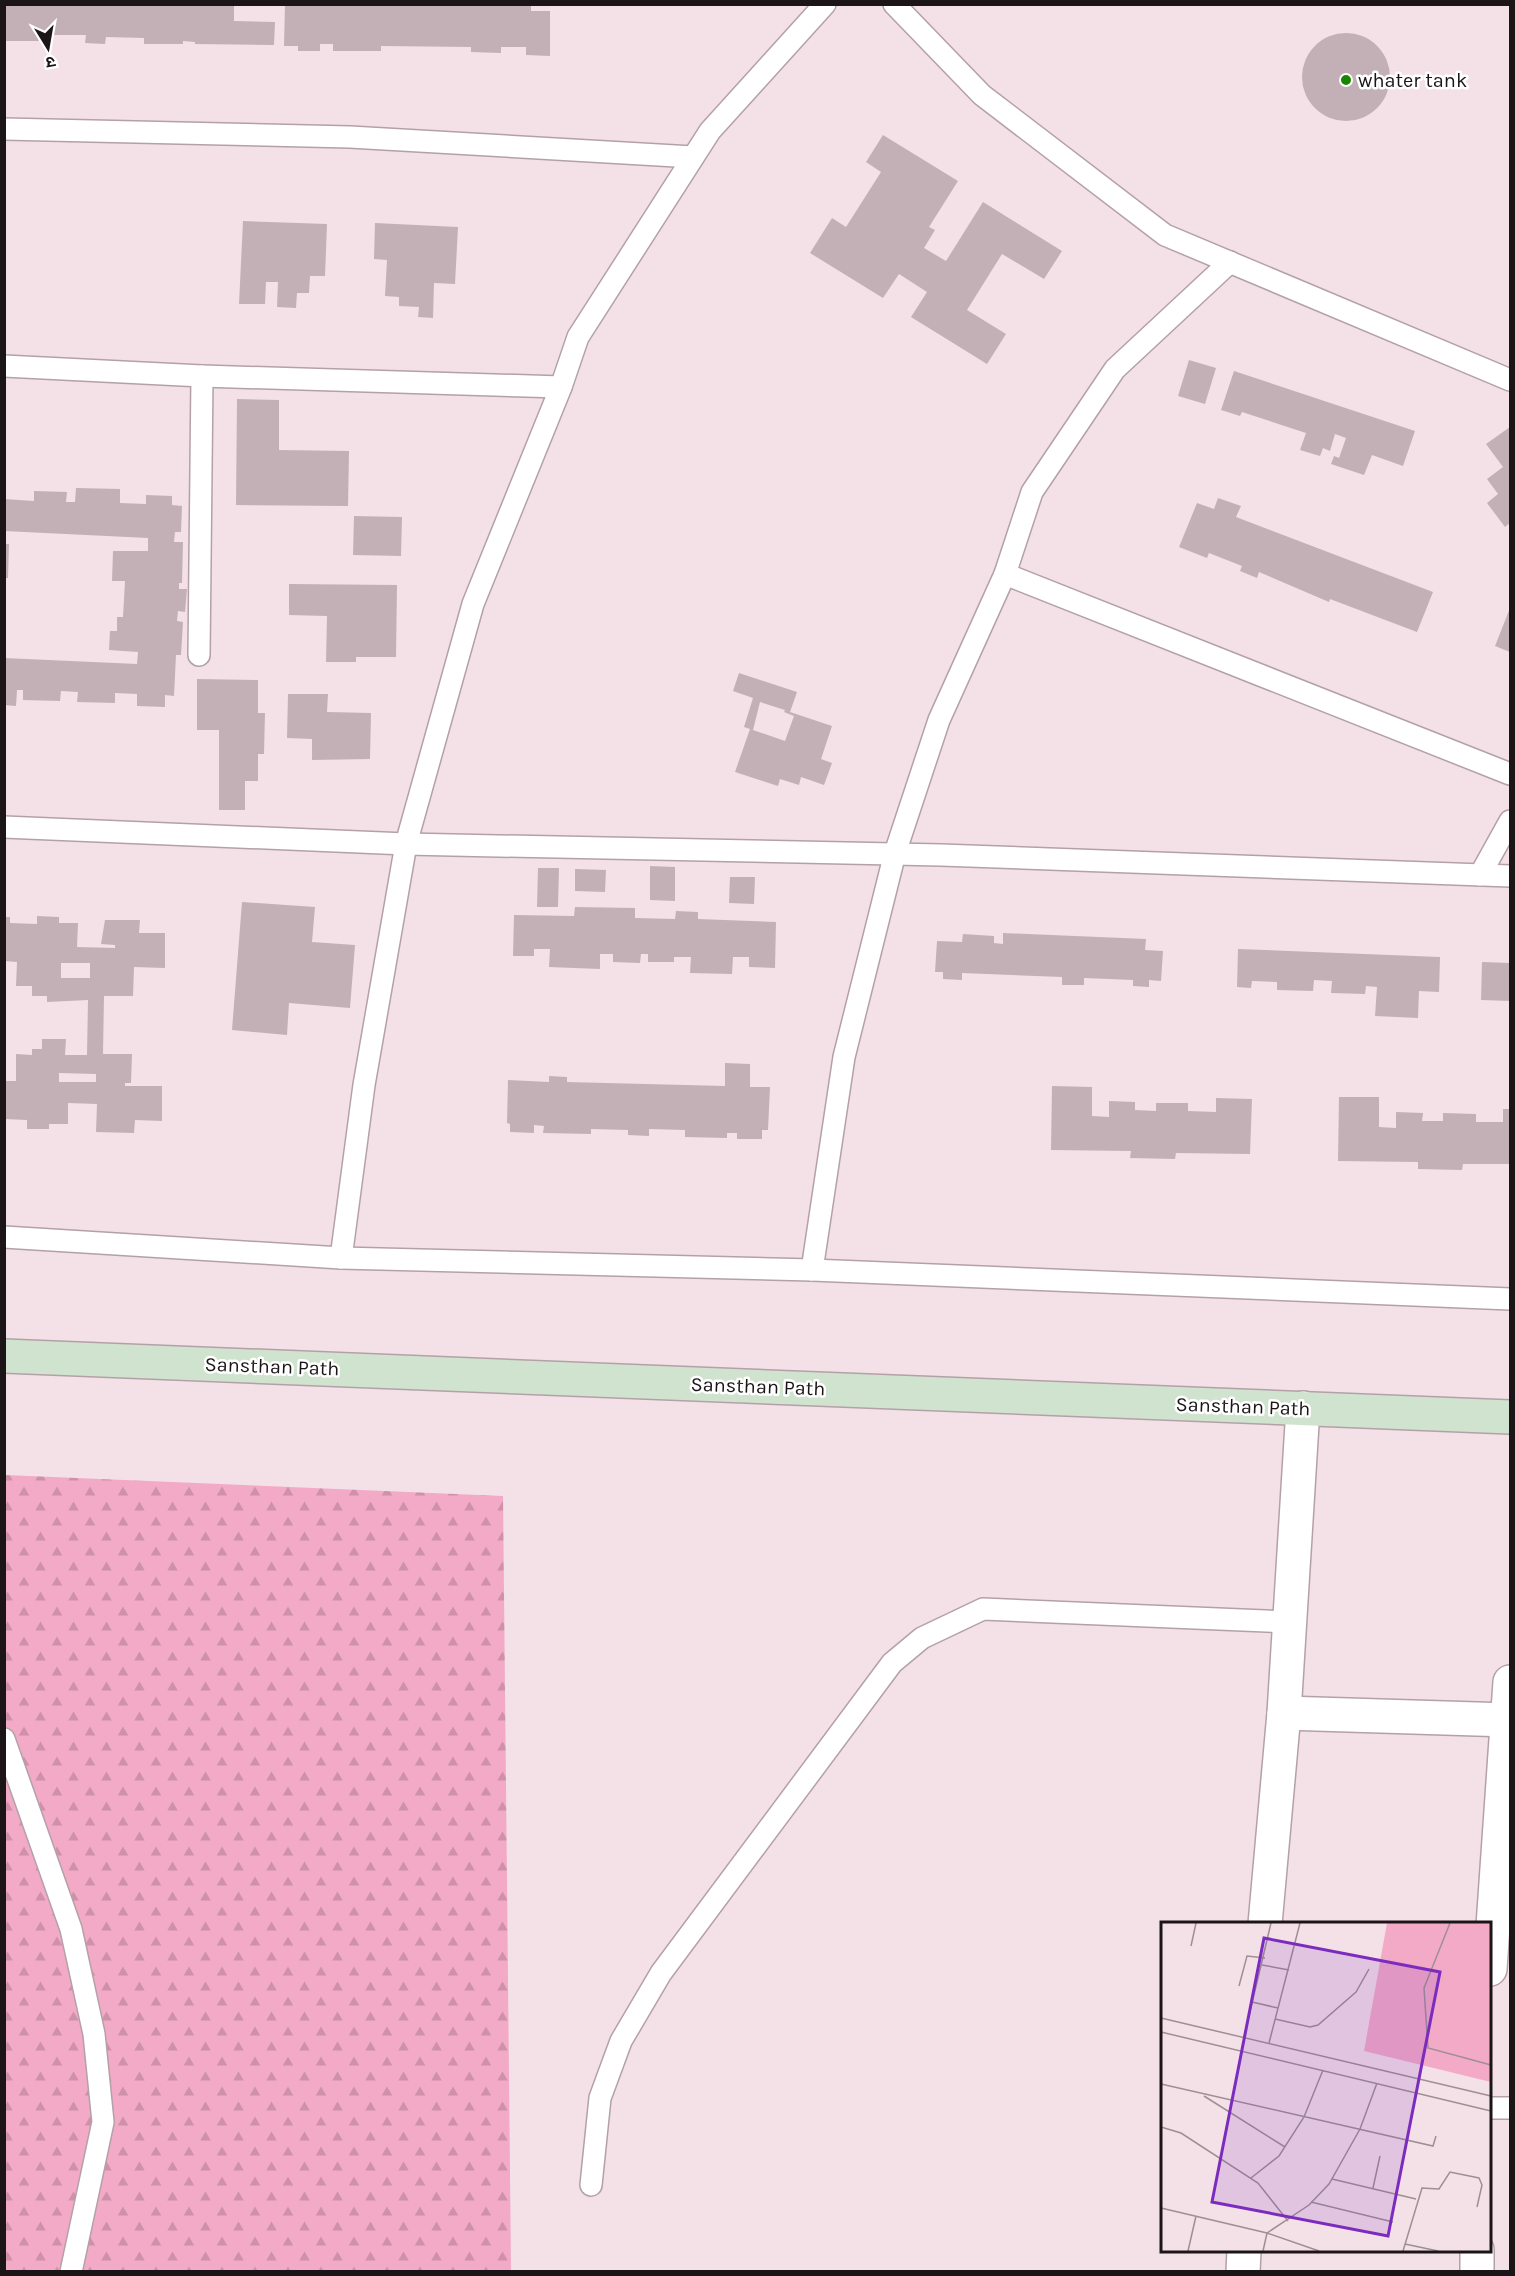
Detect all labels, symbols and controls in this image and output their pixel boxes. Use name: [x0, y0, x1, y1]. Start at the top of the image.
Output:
north arrow: [18, 18, 78, 78]
text: उ: [44, 52, 57, 73]
place label: whater tank: [1358, 69, 1467, 92]
marker: whater tank: [1339, 73, 1353, 87]
street label: Sansthan Path: [204, 1353, 340, 1380]
street label: Sansthan Path: [690, 1373, 826, 1400]
street label: Sansthan Path: [1175, 1393, 1311, 1420]
inset map: [1161, 1922, 1491, 2252]

